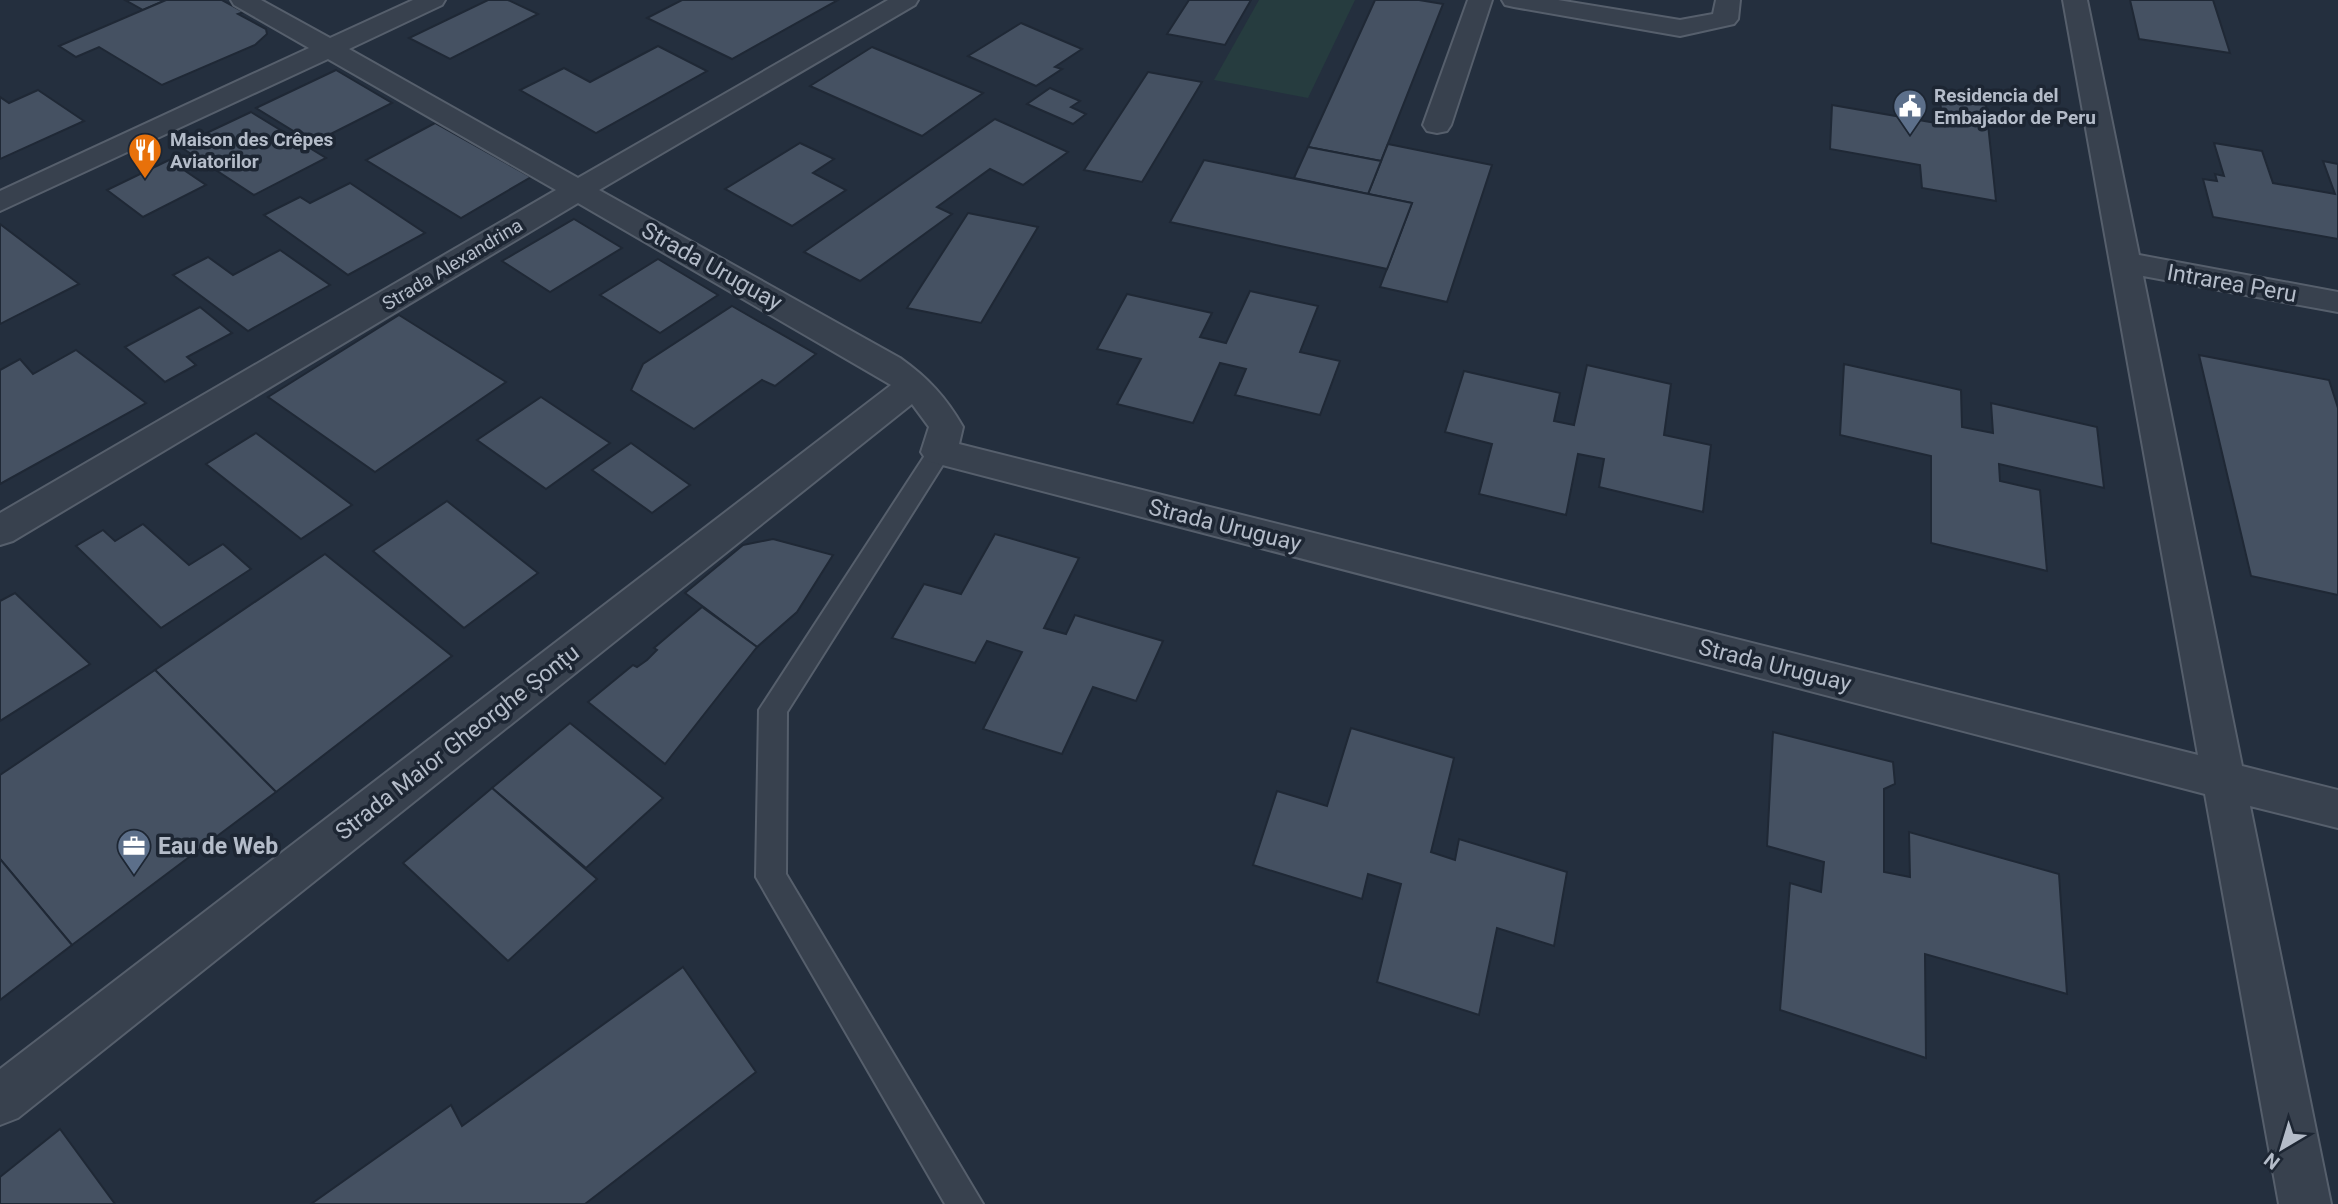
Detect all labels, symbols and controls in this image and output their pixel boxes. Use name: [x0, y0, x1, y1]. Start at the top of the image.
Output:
place label: Residencia del Embajador de Peru: [1934, 84, 2096, 129]
public building icon: Residencia del Embajador de Peru: [1891, 87, 1929, 136]
place label: Maison des Crêpes Aviatorilor: [170, 128, 334, 173]
restaurant icon: Maison des Crêpes Aviatorilor: [126, 131, 164, 180]
street label: Strada Alexandrina: [378, 213, 527, 315]
street label: Strada Uruguay: [637, 217, 787, 316]
street label: Intrarea Peru: [2165, 259, 2299, 308]
street label: Strada Uruguay: [1146, 493, 1304, 558]
street label: Strada Uruguay: [1696, 633, 1854, 698]
street label: Strada Maior Gheorghe Șonțu: [330, 639, 584, 846]
office icon: Eau de Web: [115, 827, 153, 876]
place label: Eau de Web: [158, 833, 278, 860]
north arrow: [2247, 1113, 2317, 1183]
text: N: [2259, 1148, 2284, 1174]

